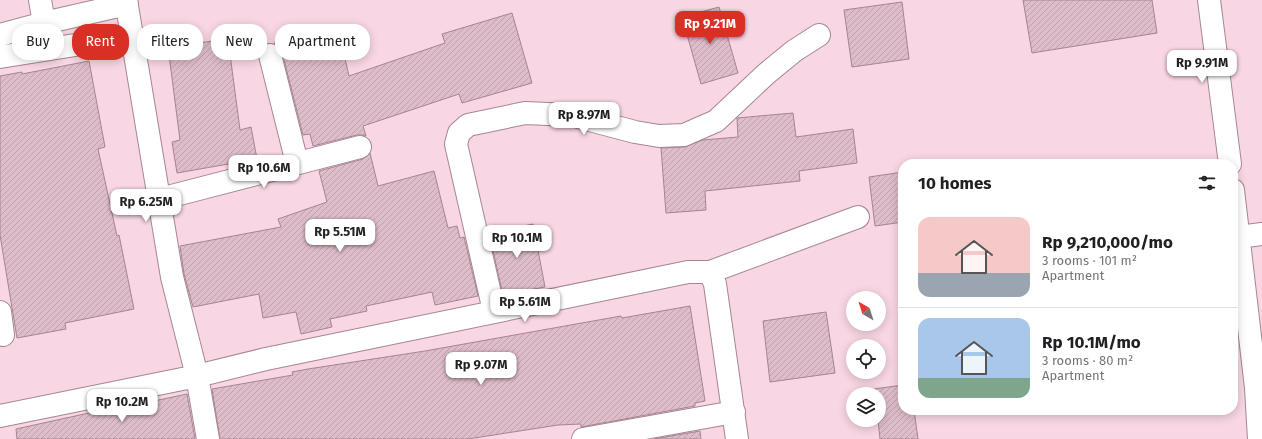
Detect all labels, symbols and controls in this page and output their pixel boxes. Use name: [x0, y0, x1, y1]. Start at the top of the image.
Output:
pin: Rp 9.21M: [669, 11, 751, 45]
text: Rp 9.21M: [684, 16, 736, 31]
chip: Buy: [12, 24, 64, 60]
chip: Rent: [72, 24, 129, 60]
chip: Filters: [137, 24, 203, 60]
chip: New: [211, 24, 267, 60]
chip: Apartment: [275, 24, 370, 60]
pin: Rp 9.91M: [1161, 50, 1243, 84]
text: Rp 9.91M: [1176, 55, 1228, 70]
pin: Rp 8.97M: [543, 102, 625, 136]
text: Rp 8.97M: [558, 107, 610, 122]
pin: Rp 10.6M: [223, 155, 305, 189]
text: Rp 10.6M: [237, 160, 291, 175]
icon: filters: [1196, 172, 1218, 194]
text: 10 homes: [918, 173, 992, 194]
pin: Rp 6.25M: [105, 189, 187, 223]
text: Rp 6.25M: [119, 194, 173, 209]
pin: Rp 5.51M: [299, 219, 381, 253]
text: Rp 5.51M: [314, 224, 366, 239]
pin: Rp 10.1M: [476, 225, 558, 259]
text: Rp 10.1M: [492, 230, 542, 245]
text: Rp 9,210,000/mo: [1042, 232, 1173, 253]
icon: home: [950, 233, 998, 281]
text: 3 rooms · 101 m²: [1042, 253, 1137, 268]
text: Apartment: [1042, 268, 1104, 283]
pin: Rp 5.61M: [484, 289, 566, 323]
north arrow: [846, 291, 886, 331]
map controls: [846, 291, 886, 427]
text: Rp 5.61M: [499, 294, 551, 309]
text: Rp 10.1M/mo: [1042, 332, 1141, 353]
icon: home: [950, 334, 998, 382]
button: locate: [846, 339, 886, 379]
pin: Rp 9.07M: [440, 352, 522, 386]
text: 3 rooms · 80 m²: [1042, 353, 1133, 368]
text: Rp 9.07M: [455, 357, 507, 372]
text: Apartment: [1042, 368, 1104, 383]
button: layers: [846, 387, 886, 427]
pin: Rp 10.2M: [81, 389, 163, 423]
text: Rp 10.2M: [96, 394, 148, 409]

